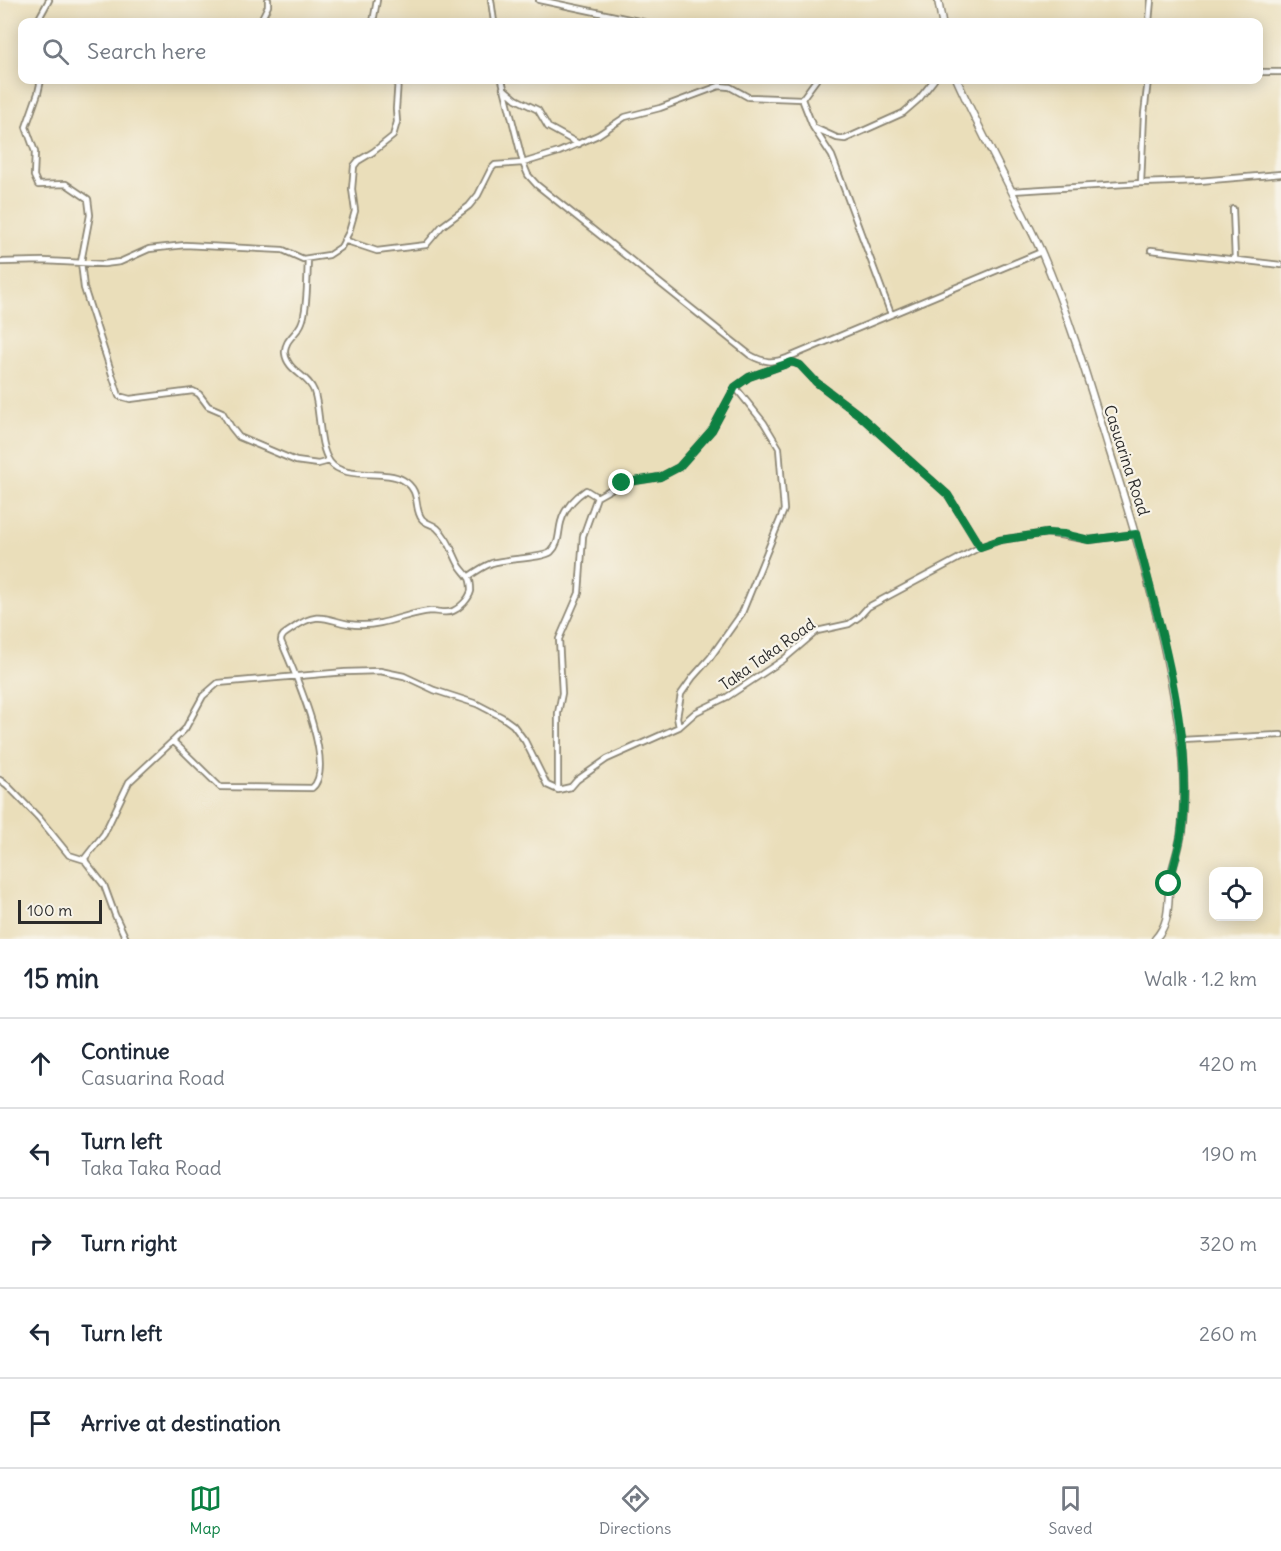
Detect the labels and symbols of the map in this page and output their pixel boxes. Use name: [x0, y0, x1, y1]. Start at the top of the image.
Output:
street label: Casuarina Road: [1100, 402, 1154, 518]
route end: [608, 469, 634, 495]
street label: Taka Taka Road: [715, 614, 819, 694]
route start: [1155, 870, 1181, 896]
scale bar: [18, 897, 102, 924]

